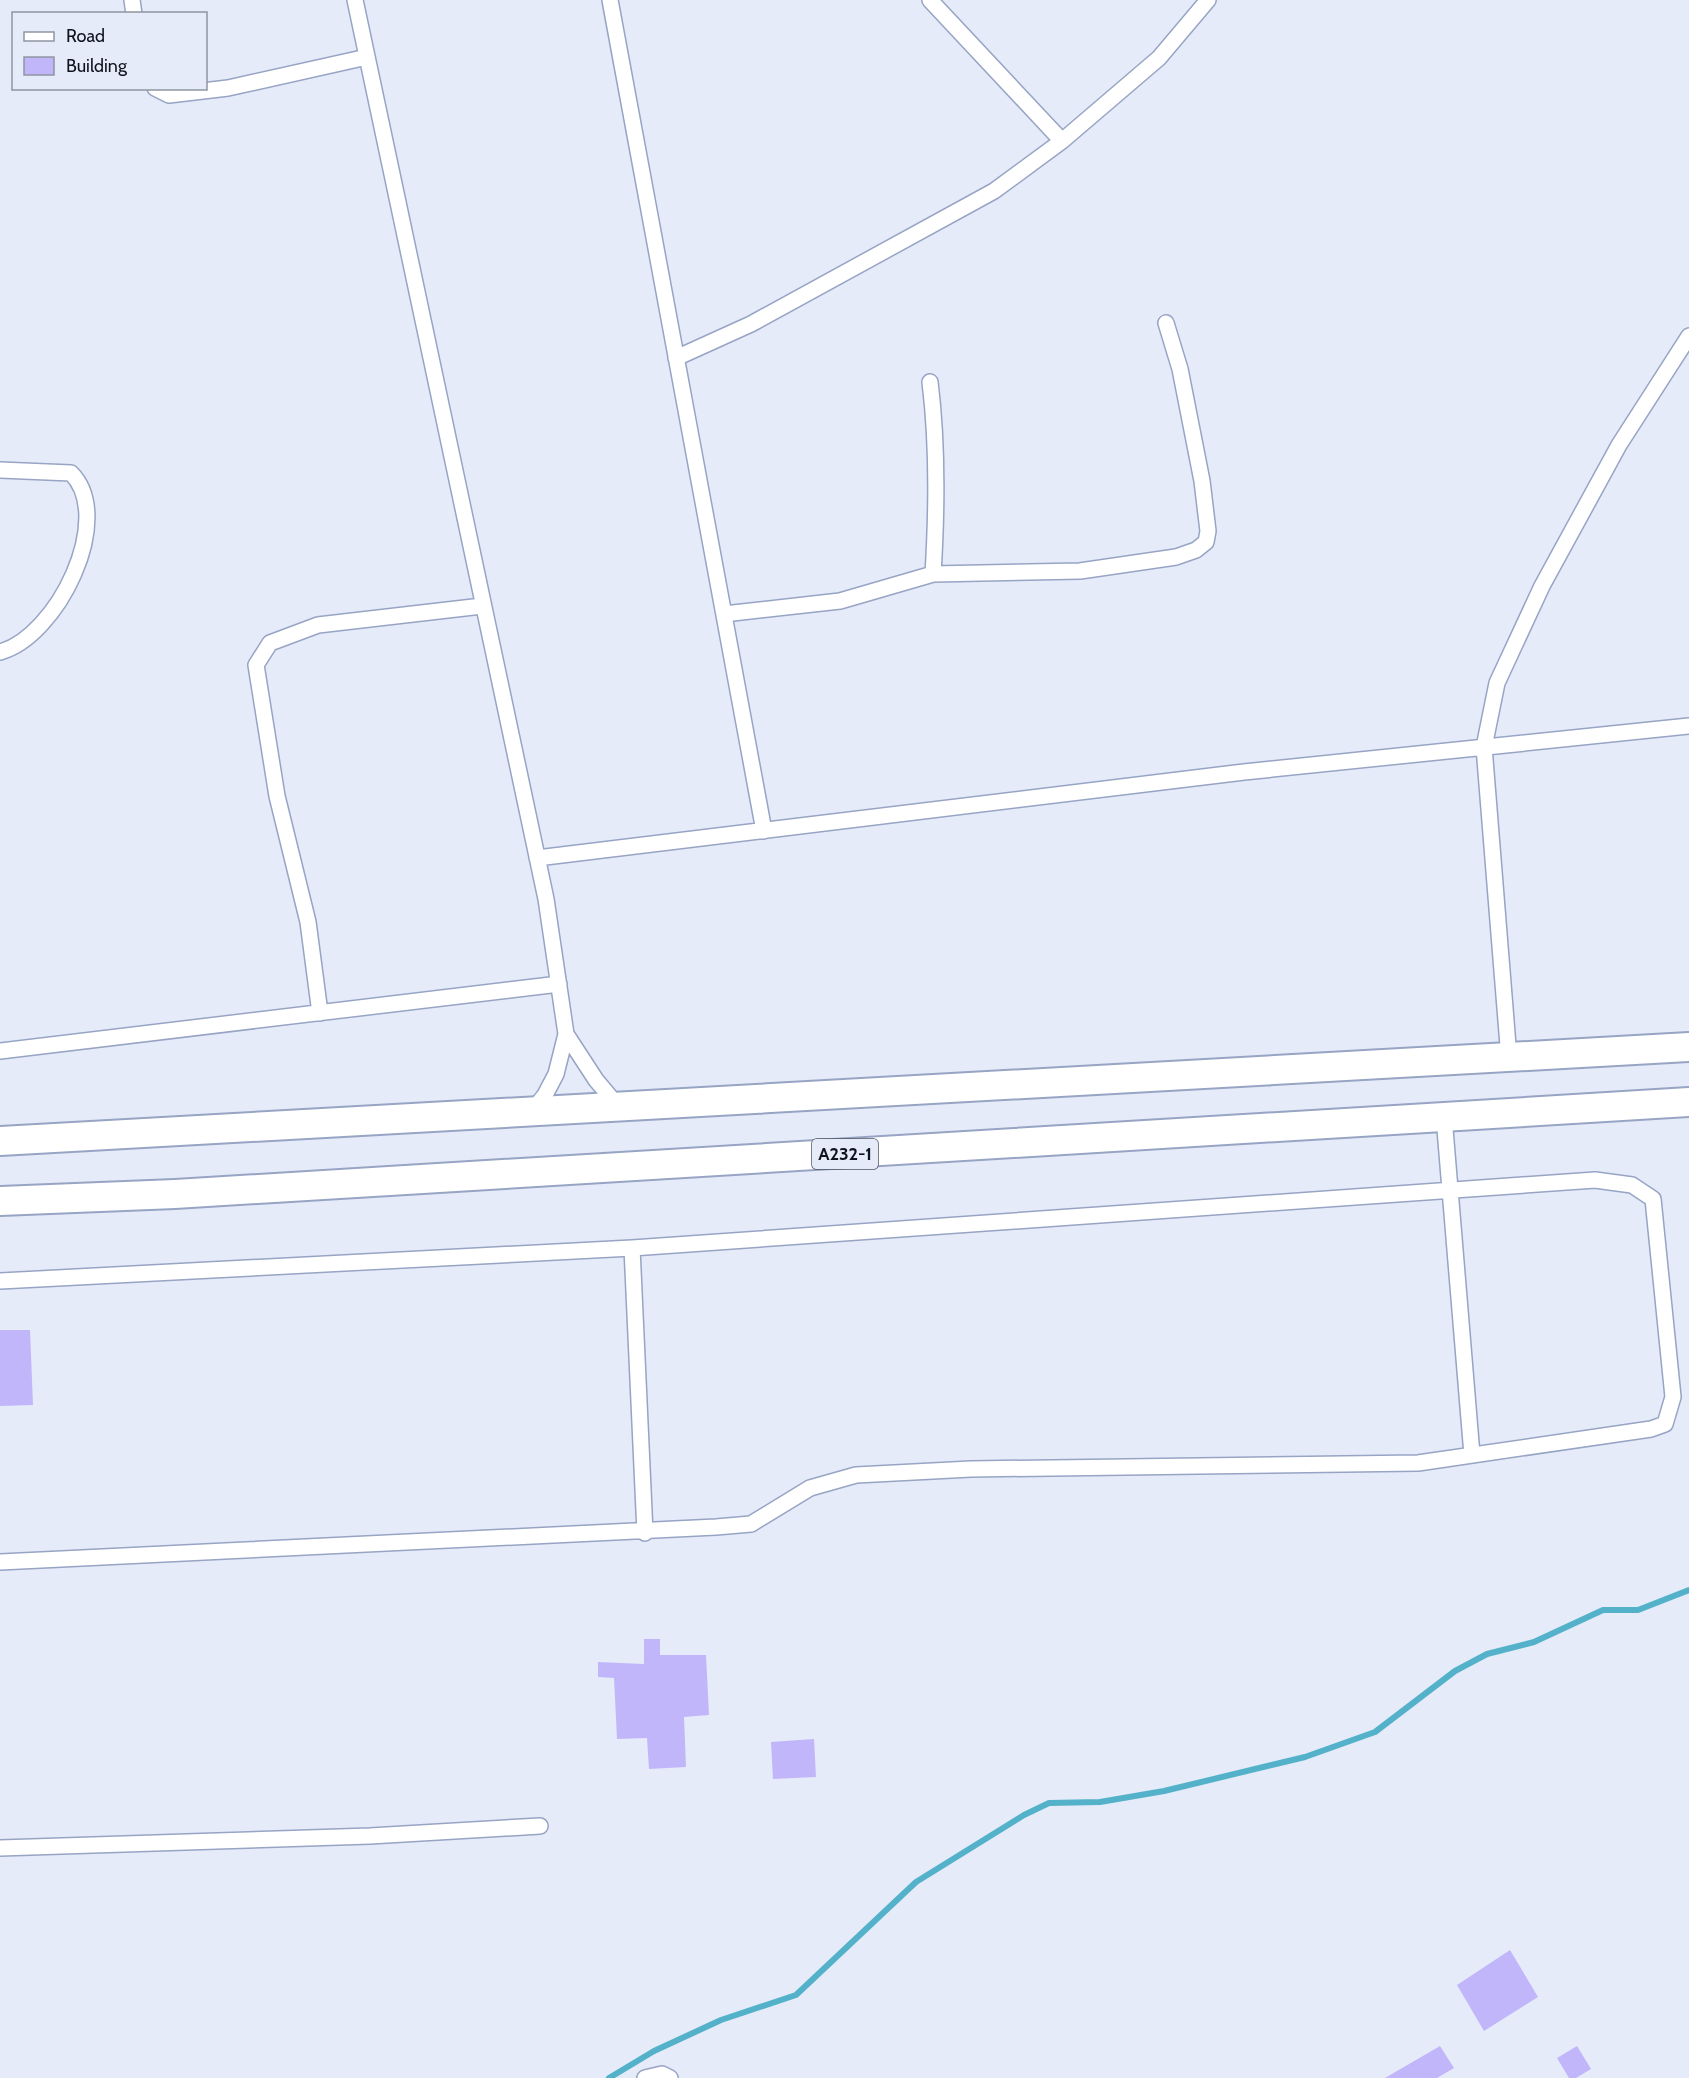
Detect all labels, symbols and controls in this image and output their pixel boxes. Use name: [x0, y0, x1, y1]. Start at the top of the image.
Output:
legend: [12, 12, 207, 90]
text: Road: [66, 25, 105, 47]
text: Building: [66, 55, 128, 77]
road number: A232-1: [812, 1139, 878, 1169]

